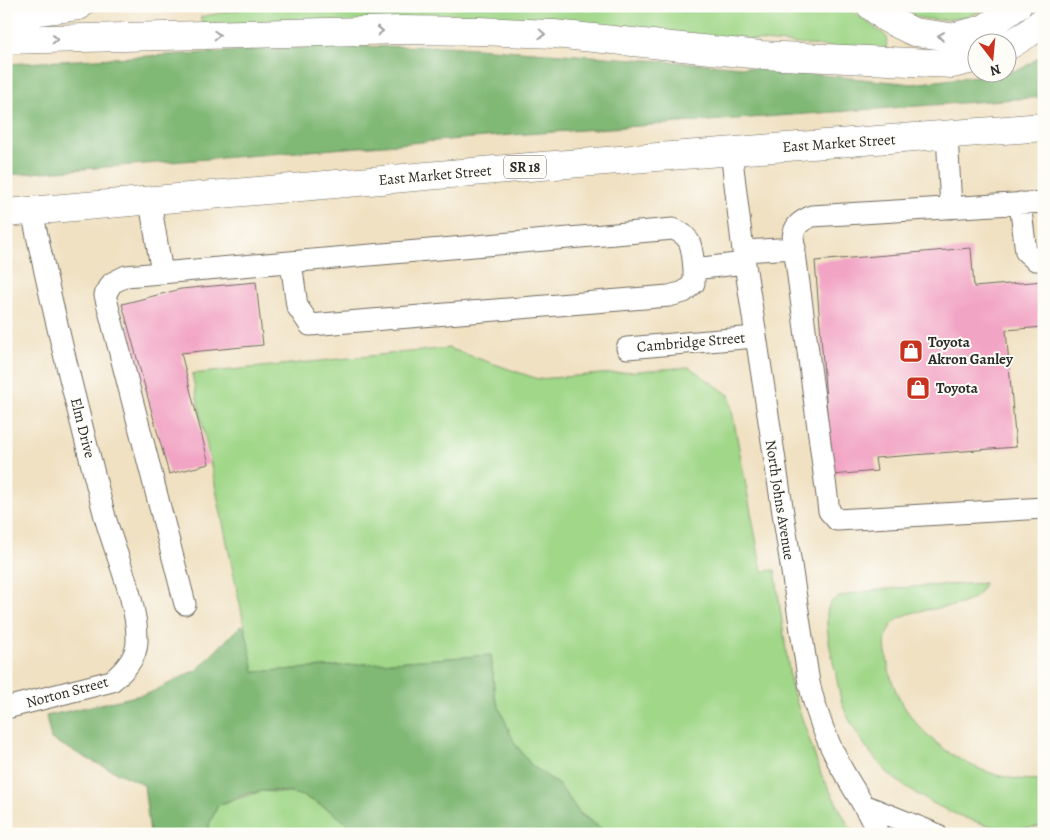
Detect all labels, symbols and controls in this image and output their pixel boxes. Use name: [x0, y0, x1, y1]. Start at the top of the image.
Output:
one-way arrow: [376, 25, 384, 36]
one-way arrow: [539, 28, 547, 39]
one-way arrow: [214, 30, 222, 41]
one-way arrow: [937, 31, 945, 41]
north arrow: [968, 32, 1018, 82]
one-way arrow: [52, 34, 59, 44]
text: N: [988, 59, 1003, 81]
street label: East Market Street: [782, 129, 896, 157]
road number: SR 18: [504, 156, 546, 178]
street label: East Market Street: [378, 160, 492, 190]
street label: Cambridge Street: [636, 327, 746, 357]
place label: Toyota Akron Ganley: [927, 332, 1014, 369]
shop icon: Toyota Akron Ganley: [898, 338, 924, 364]
shop icon: Toyota: [905, 375, 931, 401]
place label: Toyota: [936, 378, 979, 398]
street label: Elm Drive: [66, 396, 100, 461]
street label: North Johns Avenue: [761, 439, 799, 562]
street label: Norton Street: [24, 671, 110, 713]

